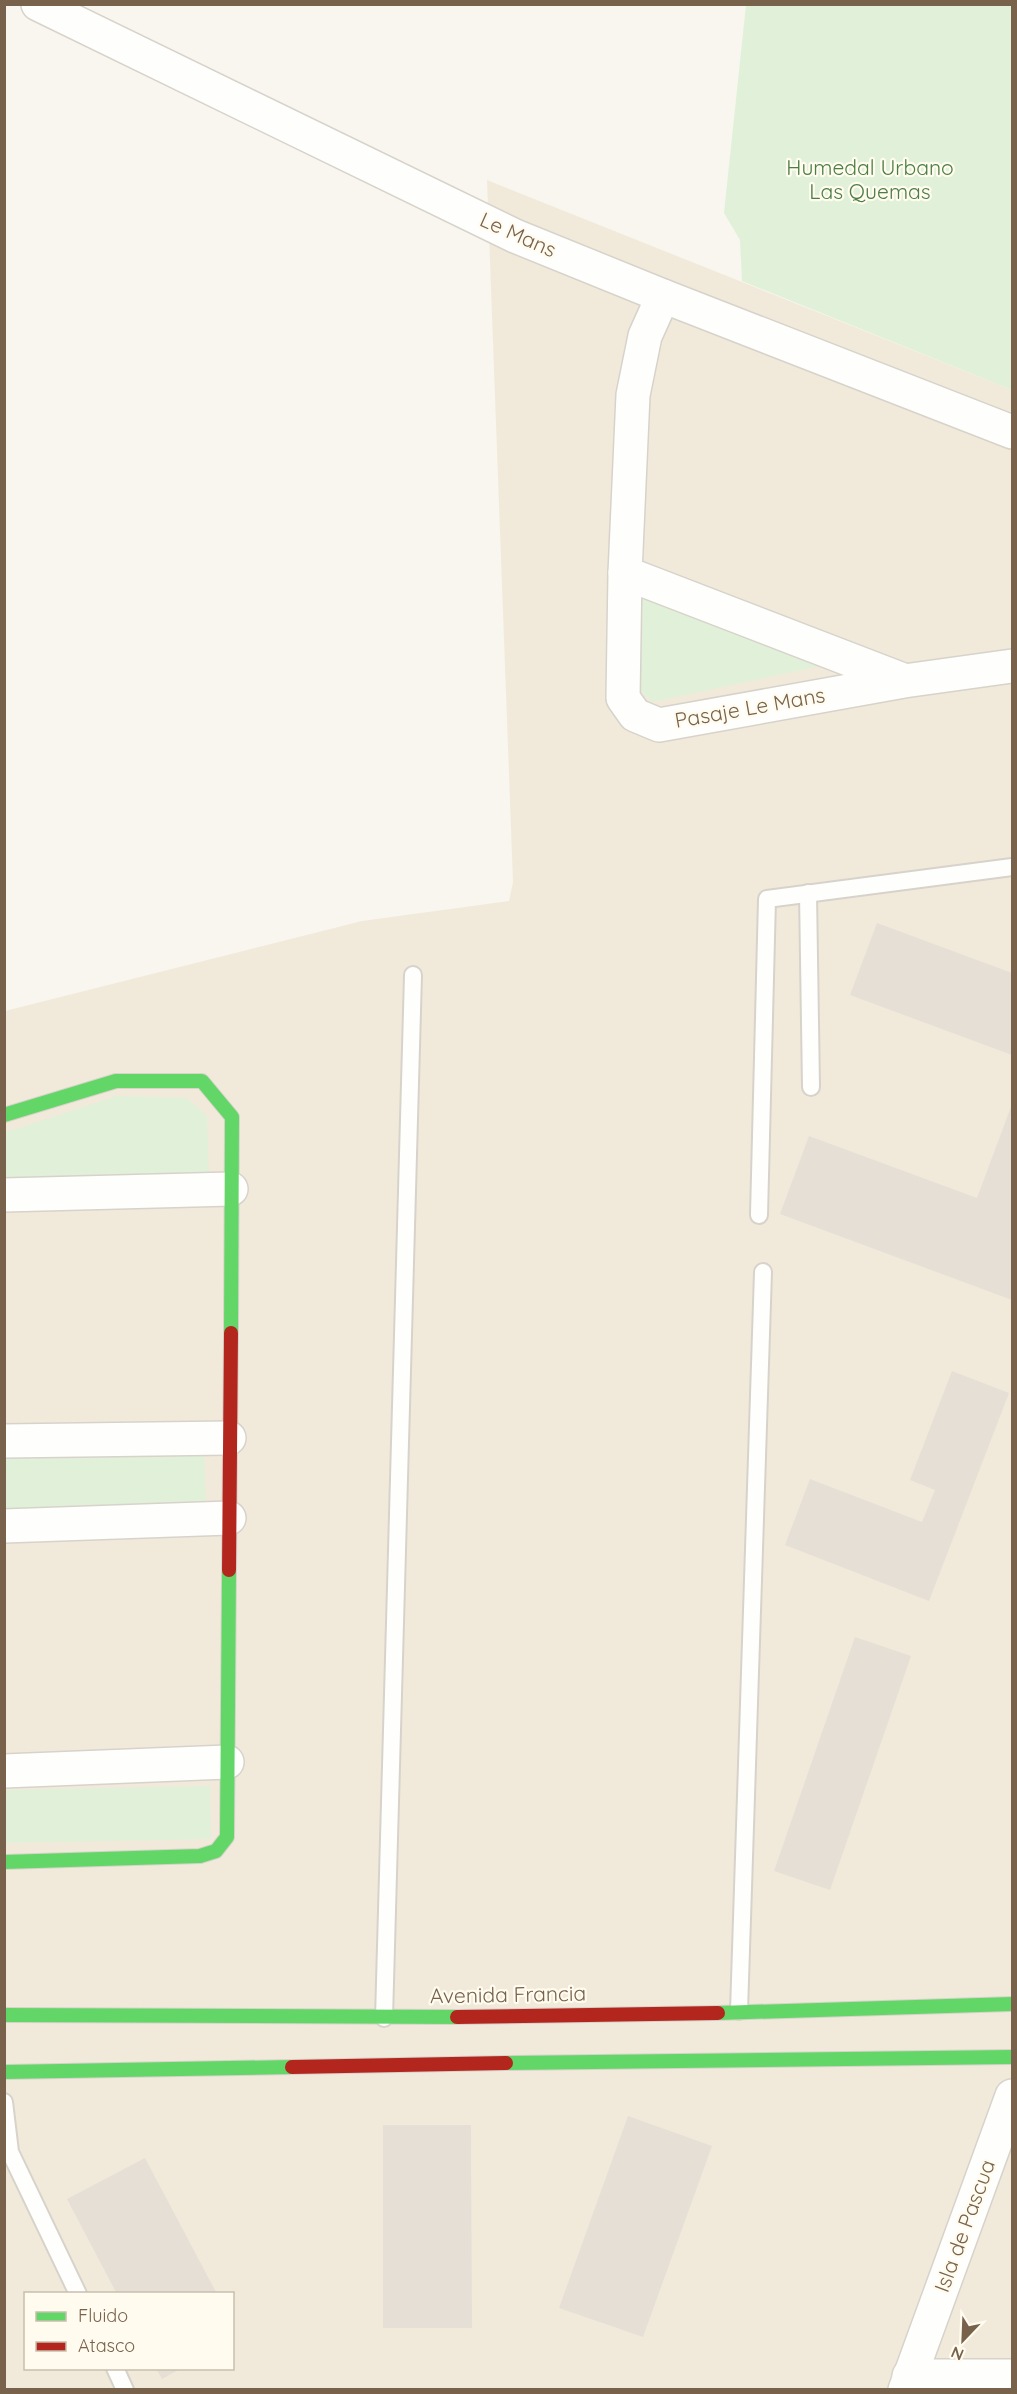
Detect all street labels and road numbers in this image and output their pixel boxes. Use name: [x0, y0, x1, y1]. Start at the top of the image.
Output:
street label: Le Mans: [476, 206, 561, 262]
street label: Pasaje Le Mans: [673, 681, 827, 733]
street label: Avenida Francia: [430, 1980, 586, 2008]
street label: Isla de Pascua: [928, 2156, 1000, 2296]

